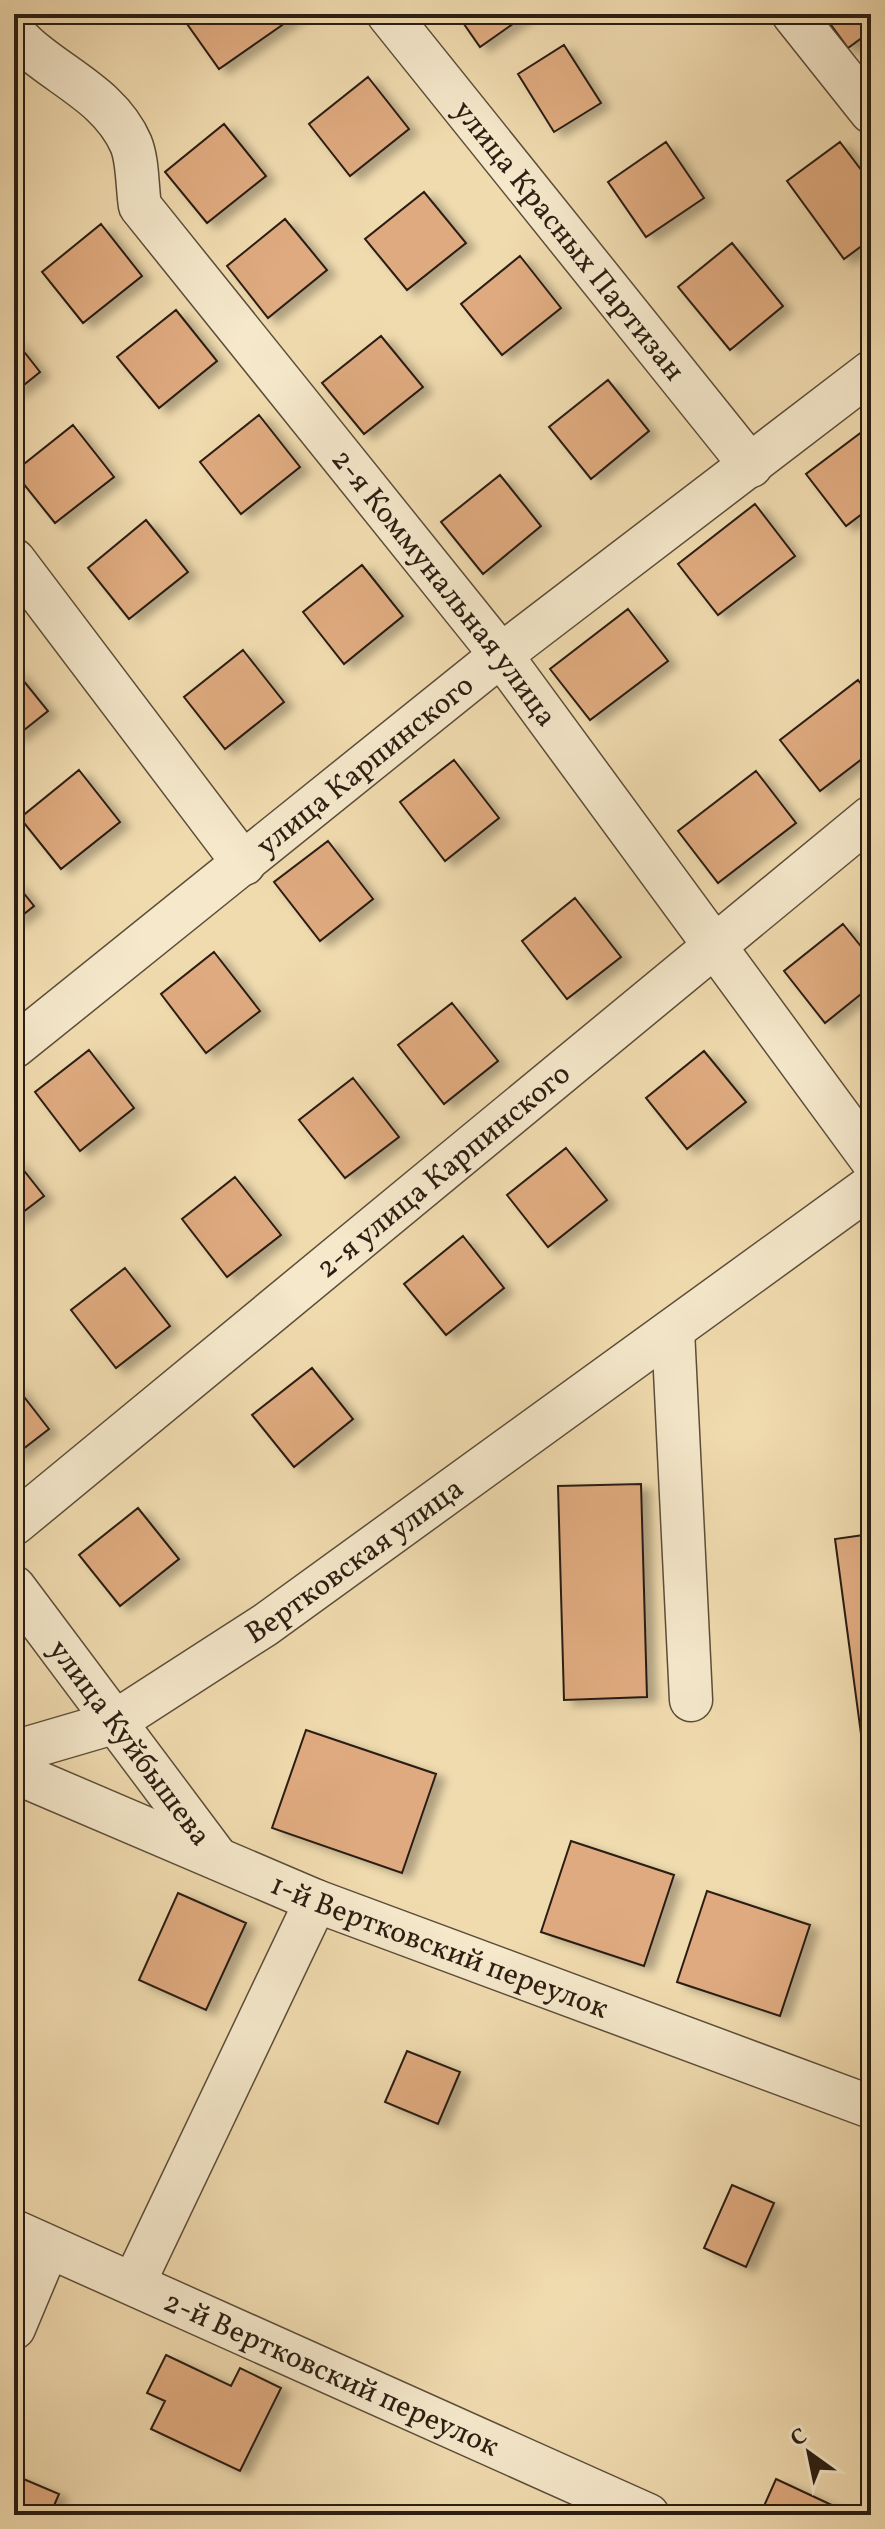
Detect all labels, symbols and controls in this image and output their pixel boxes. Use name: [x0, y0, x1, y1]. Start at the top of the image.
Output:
street label: улица Красных Партизан: [442, 92, 694, 391]
street label: 2-я Коммунальная улица: [320, 441, 566, 736]
street label: улица Карпинского: [248, 666, 484, 867]
street label: 2-я улица Карпинского: [308, 1054, 580, 1289]
street label: Вертковская улица: [238, 1469, 473, 1655]
street label: улица Куйбышева: [37, 1631, 220, 1856]
street label: 1-й Вертковский переулок: [263, 1865, 614, 2031]
street label: 2-й Вертковский переулок: [156, 2282, 505, 2469]
north arrow: [769, 2413, 849, 2493]
text: С: [785, 2421, 814, 2455]

